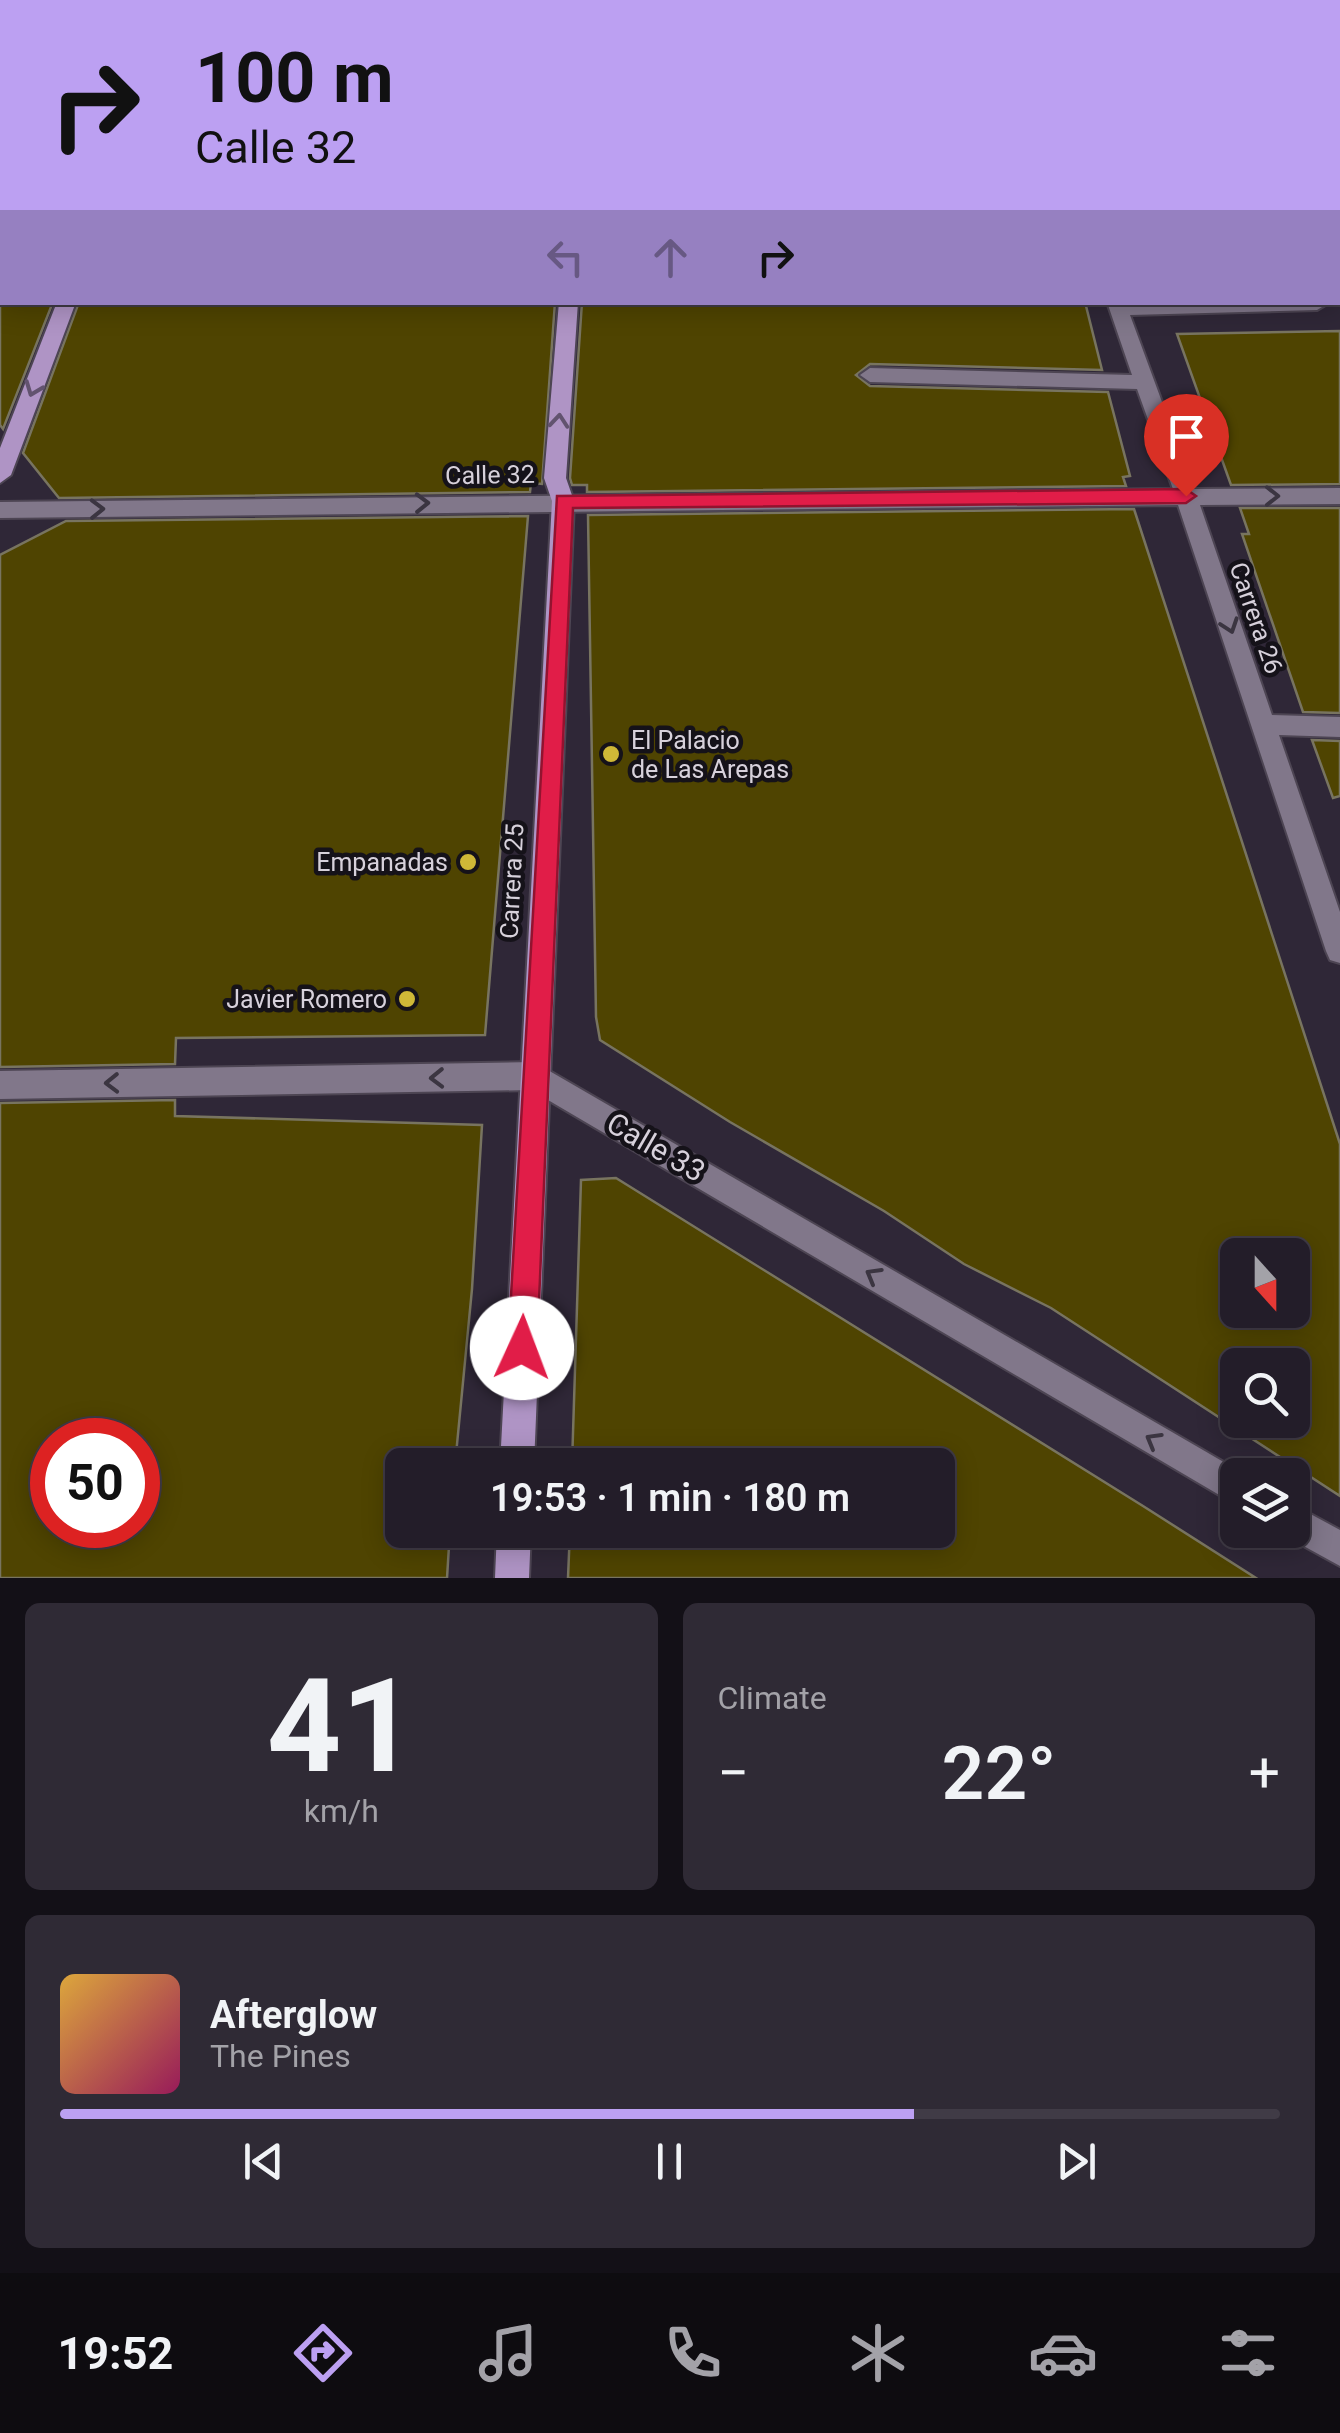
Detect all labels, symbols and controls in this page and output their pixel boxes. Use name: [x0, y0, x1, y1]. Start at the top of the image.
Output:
text: 100 m: [195, 37, 394, 119]
icon: right: [30, 40, 160, 170]
text: Calle 32: [195, 121, 356, 174]
icon: left: [538, 230, 593, 285]
icon: ahead: [643, 230, 698, 285]
icon: right: [748, 230, 803, 285]
one-way arrow: [25, 379, 45, 396]
pin: [1144, 394, 1229, 497]
icon: arrive: [1159, 409, 1214, 464]
one-way arrow: [548, 413, 570, 429]
street label: Calle 32: [445, 460, 535, 490]
one-way arrow: [1266, 485, 1281, 507]
one-way arrow: [415, 493, 431, 514]
one-way arrow: [90, 498, 106, 520]
street label: Carrera 26: [1223, 559, 1289, 677]
one-way arrow: [1218, 616, 1238, 633]
place label: El Palacio de Las Arepas: [631, 726, 789, 784]
marker: El Palacio de Las Arepas: [600, 743, 622, 765]
street label: Carrera 25: [494, 822, 530, 940]
place label: Empanadas: [316, 848, 448, 877]
marker: Empanadas: [457, 851, 479, 873]
place label: Javier Romero: [226, 985, 387, 1014]
marker: Javier Romero: [396, 988, 418, 1010]
one-way arrow: [428, 1067, 444, 1089]
one-way arrow: [104, 1072, 120, 1094]
street label: Calle 33: [601, 1105, 711, 1189]
north arrow: [1220, 1238, 1310, 1328]
map controls: [1220, 1238, 1310, 1548]
one-way arrow: [866, 1268, 884, 1287]
position arrow: [470, 1296, 574, 1400]
button: search: [1220, 1348, 1310, 1438]
speed limit sign: 50: [30, 1418, 160, 1548]
one-way arrow: [1146, 1433, 1164, 1452]
button: layers: [1220, 1458, 1310, 1548]
text: 19:53 · 1 min · 180 m: [490, 1476, 850, 1520]
text: 41: [267, 1650, 416, 1803]
text: Climate: [718, 1679, 827, 1717]
text: 22°: [942, 1729, 1056, 1817]
text: −: [718, 1741, 749, 1805]
text: +: [1249, 1741, 1280, 1805]
text: km/h: [304, 1792, 379, 1830]
text: Afterglow: [210, 1993, 377, 2037]
text: The Pines: [210, 2037, 351, 2075]
icon: previous: [236, 2134, 291, 2189]
icon: pause: [642, 2134, 697, 2189]
icon: next: [1049, 2134, 1104, 2189]
icon: directions: [288, 2318, 358, 2388]
icon: music: [473, 2318, 543, 2388]
icon: phone: [658, 2318, 728, 2388]
icon: climate: [843, 2318, 913, 2388]
icon: car: [1028, 2318, 1098, 2388]
icon: filters: [1213, 2318, 1283, 2388]
text: 19:52: [57, 2327, 173, 2380]

